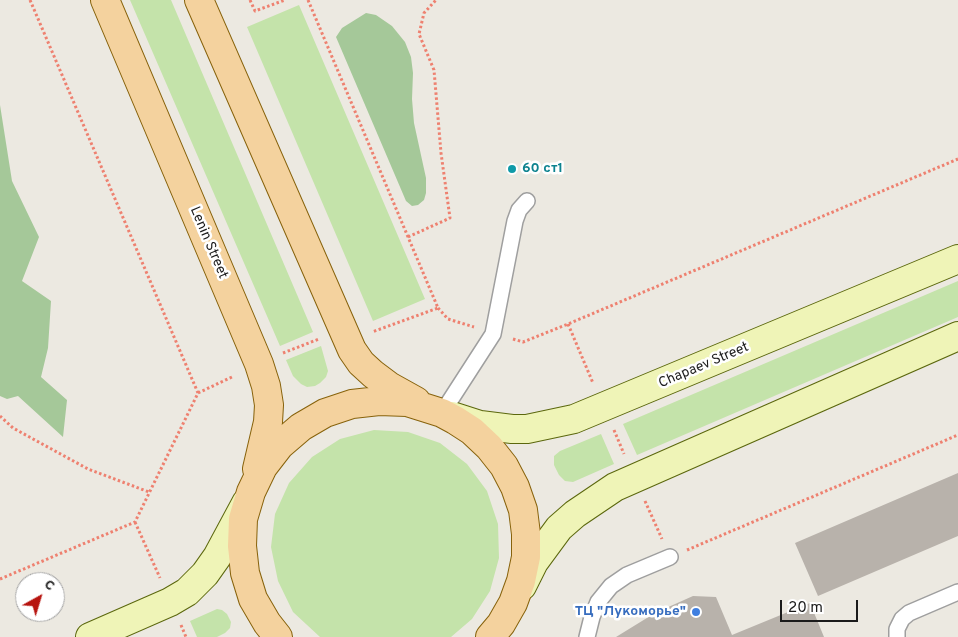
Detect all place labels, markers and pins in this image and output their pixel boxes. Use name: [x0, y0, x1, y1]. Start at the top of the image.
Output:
place label: 60 ст1: [522, 161, 563, 177]
marker: 60 ст1: [506, 163, 518, 175]
place label: ТЦ "Лукоморье": [575, 604, 686, 620]
marker: ТЦ "Лукоморье": [690, 606, 702, 618]

